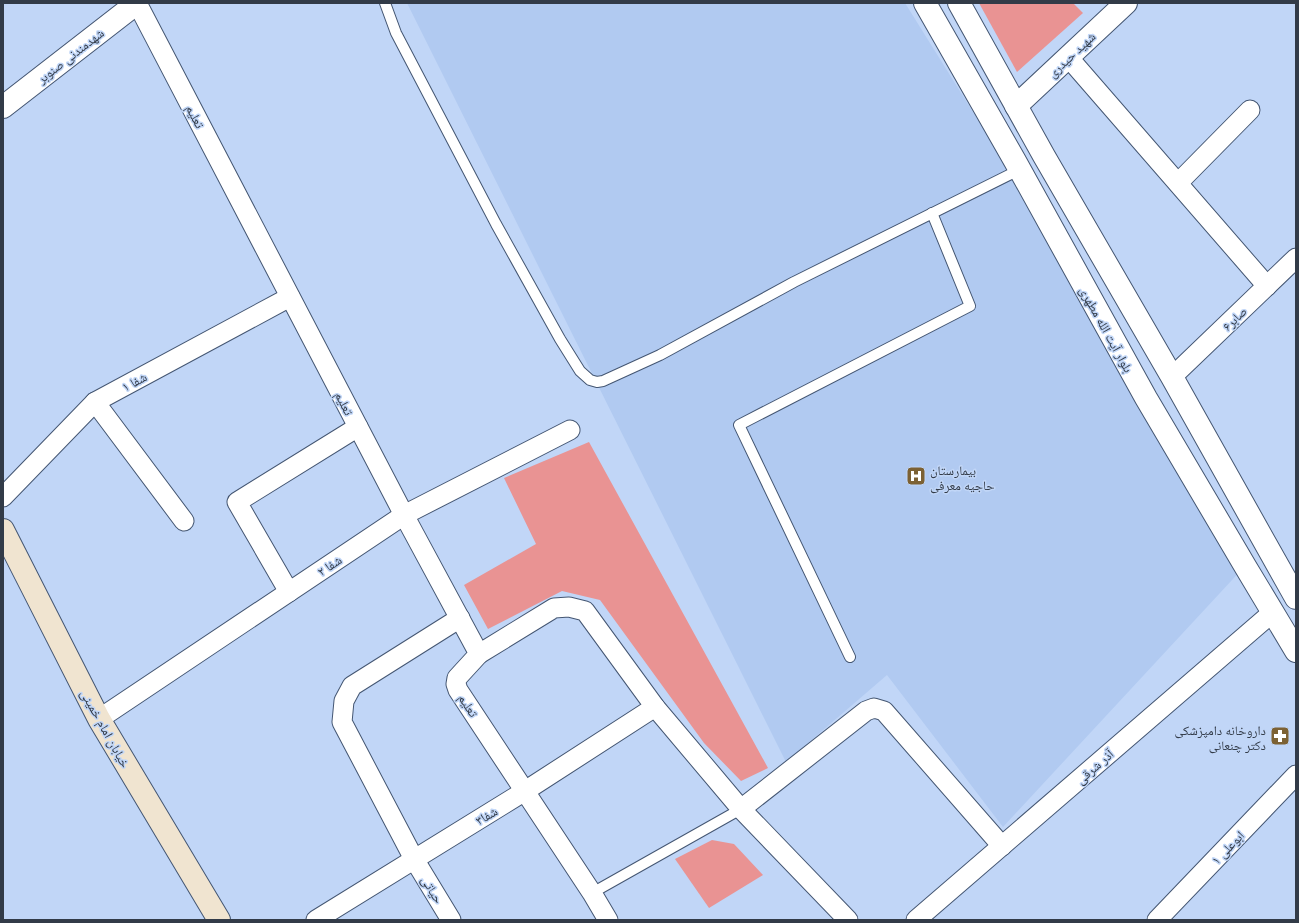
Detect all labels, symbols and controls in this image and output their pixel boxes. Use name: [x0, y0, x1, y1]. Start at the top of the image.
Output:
street label: شهدمندنی صنوبر: [32, 24, 107, 88]
street label: شهید حیدری: [1043, 27, 1099, 81]
street label: تعلیم: [182, 101, 209, 131]
street label: بلوار آیت الله مطهری: [1075, 283, 1138, 376]
street label: صابر۶: [1218, 302, 1251, 335]
street label: شفا ۱: [119, 367, 149, 395]
street label: تعلیم: [331, 388, 358, 418]
place label: بیمارستان حاجیه معرفی: [930, 461, 995, 494]
hospital icon: بیمارستان حاجیه معرفی: [905, 465, 927, 487]
street label: شفا ۲: [313, 551, 345, 579]
street label: خیابان امام خمینی: [77, 686, 135, 771]
street label: تعلیم: [454, 690, 483, 721]
place label: داروخانه دامپزشکی دکتر چنعانی: [1174, 721, 1266, 754]
pharmacy icon: داروخانه دامپزشکی دکتر چنعانی: [1269, 725, 1291, 747]
street label: آذر شرقی: [1071, 744, 1118, 788]
street label: شفا۳: [472, 802, 500, 828]
street label: ابوعلی ۱: [1207, 827, 1248, 868]
street label: حیاتی: [417, 872, 448, 907]

